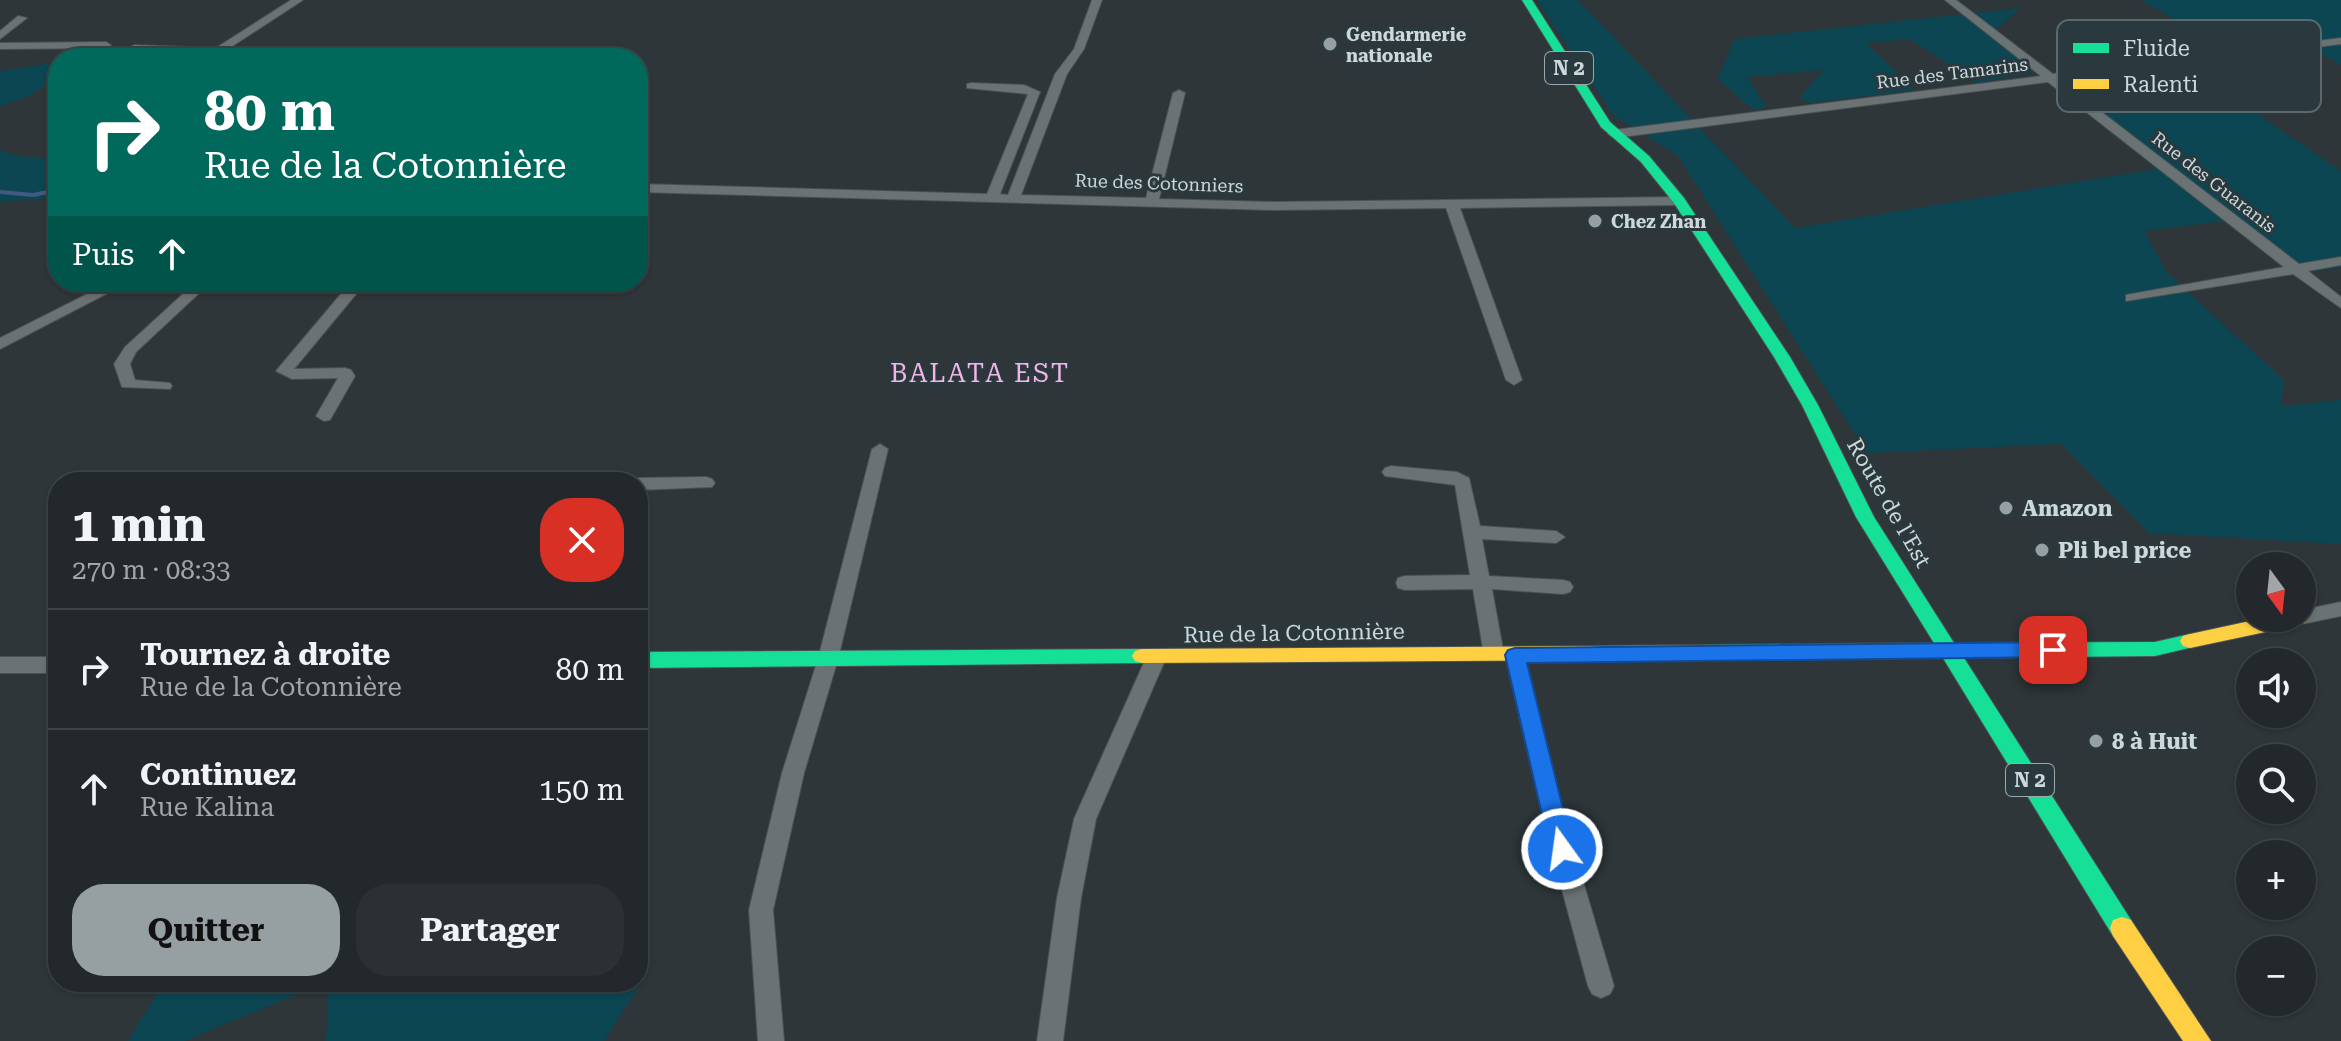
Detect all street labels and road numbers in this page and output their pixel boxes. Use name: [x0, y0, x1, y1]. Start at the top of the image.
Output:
road number: N 2: [1545, 52, 1593, 84]
street label: Rue des Tamarins: [1875, 53, 2029, 93]
street label: Rue des Guaranis: [2148, 127, 2280, 237]
street label: Rue des Cotonniers: [1074, 170, 1244, 196]
street label: Route de l'Est: [1842, 434, 1936, 572]
street label: Rue de la Cotonnière: [1183, 619, 1405, 647]
road number: N 2: [2006, 764, 2054, 796]

